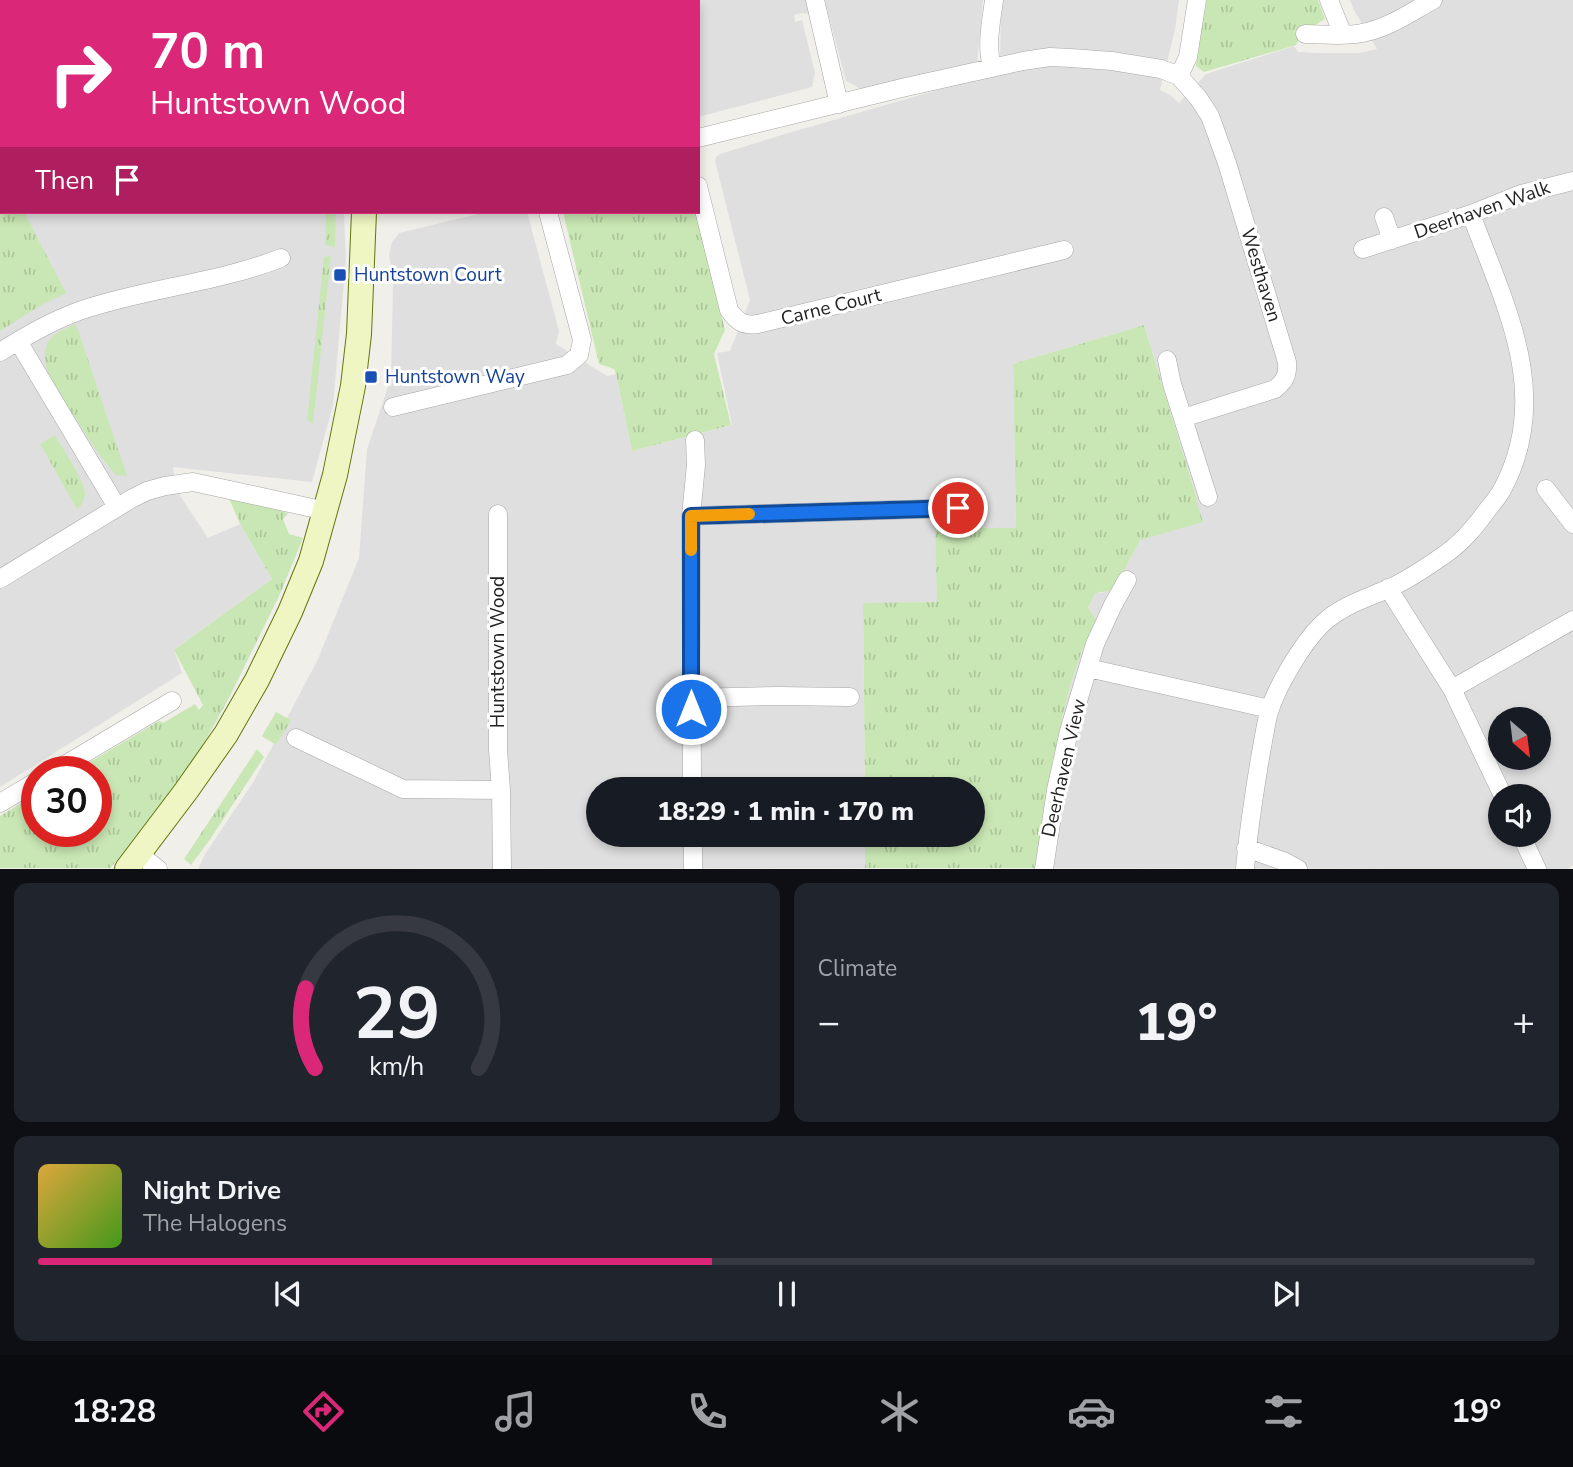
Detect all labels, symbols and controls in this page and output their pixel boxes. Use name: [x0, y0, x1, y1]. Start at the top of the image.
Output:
text: 70 m: [150, 18, 265, 85]
icon: right: [35, 28, 126, 119]
text: Huntstown Wood: [150, 82, 406, 125]
icon: arrive: [108, 161, 146, 199]
text: Then: [35, 163, 94, 198]
street label: Deerhaven Walk: [1410, 174, 1554, 245]
street label: Westhaven: [1234, 225, 1288, 325]
place label: Huntstown Court: [354, 262, 502, 288]
marker: Huntstown Court: [332, 267, 348, 283]
street label: Carne Court: [778, 282, 884, 332]
place label: Huntstown Way: [385, 364, 525, 390]
marker: Huntstown Way: [363, 369, 379, 385]
pin: [928, 478, 988, 538]
icon: arrive: [939, 489, 977, 527]
street label: Huntstown Wood: [485, 576, 511, 728]
position arrow: [654, 672, 728, 746]
street label: Deerhaven View: [1035, 696, 1093, 840]
north arrow: [1488, 707, 1550, 770]
map controls: [1488, 707, 1551, 847]
speed limit sign: 30: [21, 756, 112, 847]
button: sound: [1488, 784, 1551, 847]
text: 18:29 · 1 min · 170 m: [657, 794, 914, 829]
text: Climate: [818, 953, 897, 984]
text: 29: [353, 965, 440, 1065]
text: 19°: [1135, 987, 1217, 1058]
text: −: [818, 997, 840, 1048]
text: +: [1512, 997, 1535, 1048]
text: km/h: [369, 1050, 424, 1084]
text: Night Drive: [143, 1173, 281, 1208]
text: The Halogens: [143, 1208, 287, 1239]
icon: previous: [269, 1275, 307, 1313]
icon: pause: [768, 1275, 806, 1313]
icon: next: [1267, 1275, 1305, 1313]
icon: directions: [299, 1387, 348, 1436]
icon: music: [491, 1387, 540, 1436]
icon: phone: [683, 1387, 732, 1436]
icon: climate: [875, 1387, 924, 1436]
icon: car: [1067, 1387, 1116, 1436]
icon: filters: [1259, 1387, 1308, 1436]
text: 18:28: [71, 1390, 156, 1433]
text: 19°: [1451, 1390, 1501, 1433]

